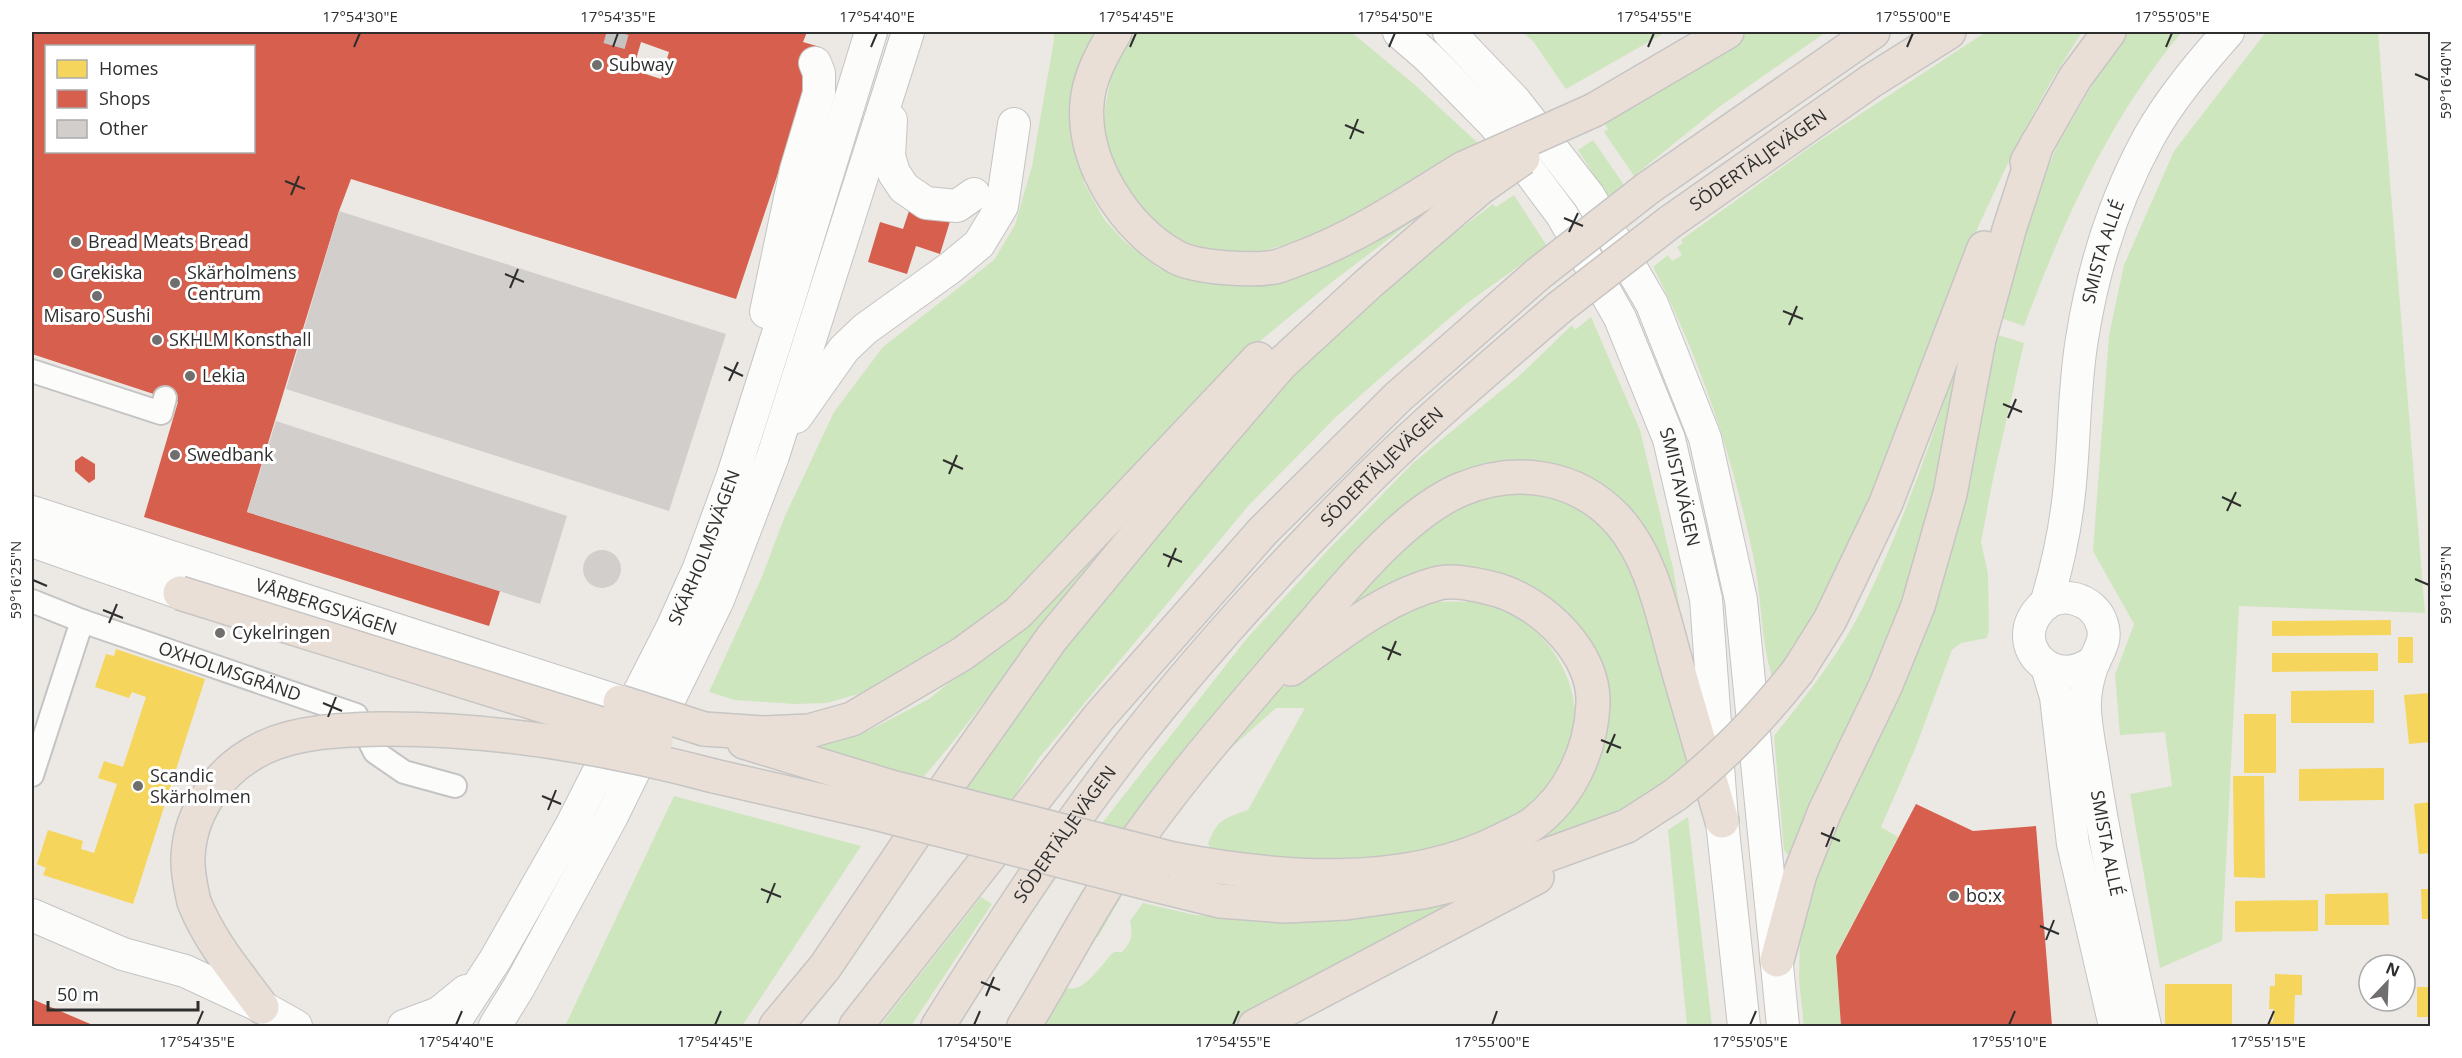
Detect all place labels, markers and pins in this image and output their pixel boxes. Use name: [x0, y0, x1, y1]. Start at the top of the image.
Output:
place label: Subway: [609, 52, 675, 76]
marker: Subway: [590, 58, 604, 72]
place label: Bread Meats Bread: [88, 229, 249, 253]
marker: Bread Meats Bread: [69, 235, 83, 249]
place label: Grekiska: [70, 260, 143, 284]
place label: Skärholmens Centrum: [187, 260, 297, 305]
marker: Grekiska: [51, 266, 65, 280]
marker: Skärholmens Centrum: [168, 276, 182, 290]
marker: Misaro Sushi: [90, 289, 104, 303]
place label: Misaro Sushi: [43, 303, 151, 327]
place label: SKHLM Konsthall: [169, 327, 311, 351]
marker: SKHLM Konsthall: [150, 333, 164, 347]
place label: Lekia: [202, 363, 246, 387]
marker: Lekia: [183, 369, 197, 383]
place label: Swedbank: [187, 442, 274, 466]
marker: Swedbank: [168, 448, 182, 462]
place label: Cykelringen: [232, 620, 330, 644]
marker: Cykelringen: [213, 626, 227, 640]
place label: Scandic Skärholmen: [150, 763, 251, 808]
marker: Scandic Skärholmen: [131, 779, 145, 793]
place label: bo:x: [1966, 883, 2003, 907]
marker: bo:x: [1947, 889, 1961, 903]

